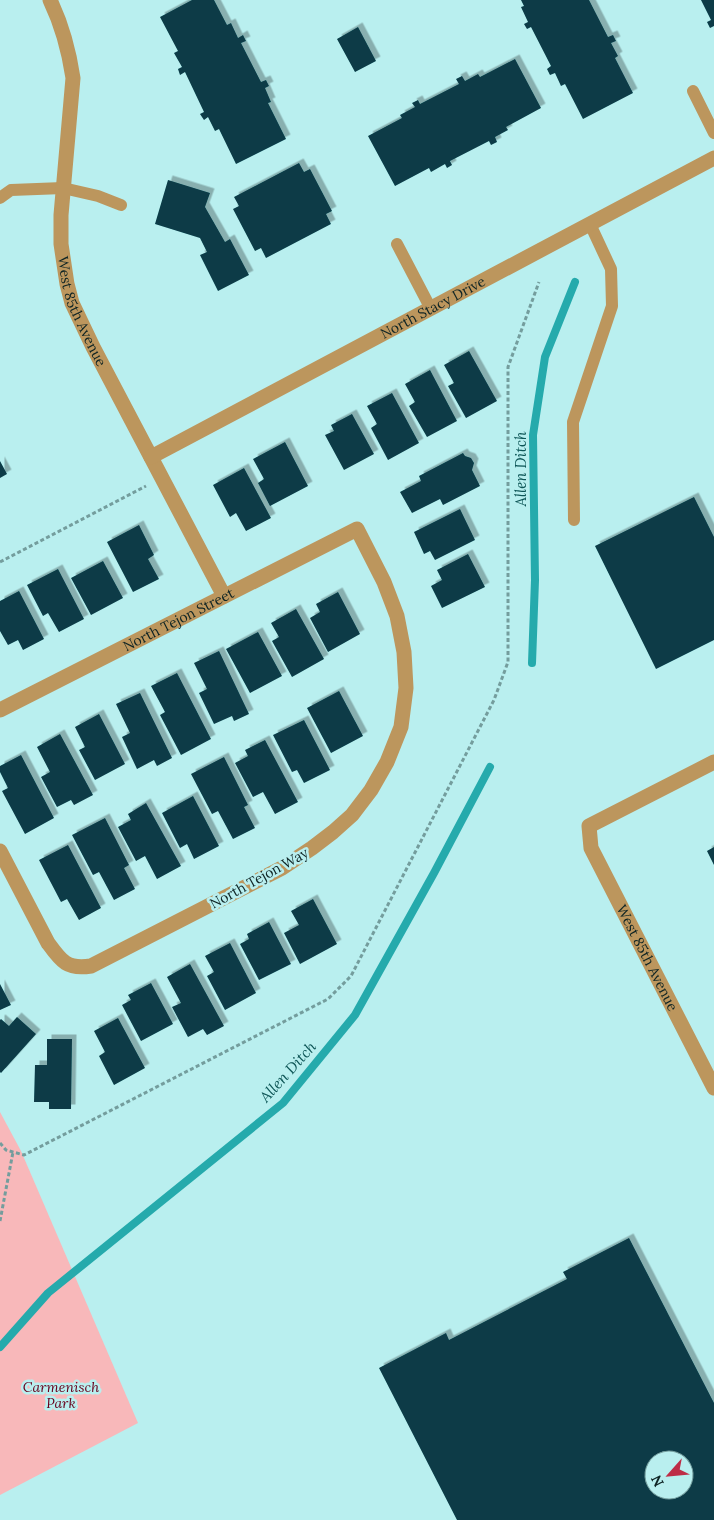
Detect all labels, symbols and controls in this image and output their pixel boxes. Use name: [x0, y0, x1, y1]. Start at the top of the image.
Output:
street label: West 85th Avenue: [54, 255, 111, 370]
street label: North Stacy Drive: [377, 272, 489, 343]
water label: Allen Ditch: [511, 431, 530, 508]
street label: North Tejon Street: [120, 584, 237, 655]
street label: North Tejon Way: [206, 843, 312, 913]
street label: West 85th Avenue: [613, 902, 682, 1014]
water label: Allen Ditch: [255, 1037, 320, 1107]
park label: Carmenisch Park: [23, 1378, 99, 1412]
north arrow: [644, 1450, 694, 1500]
text: N: [647, 1472, 668, 1490]

